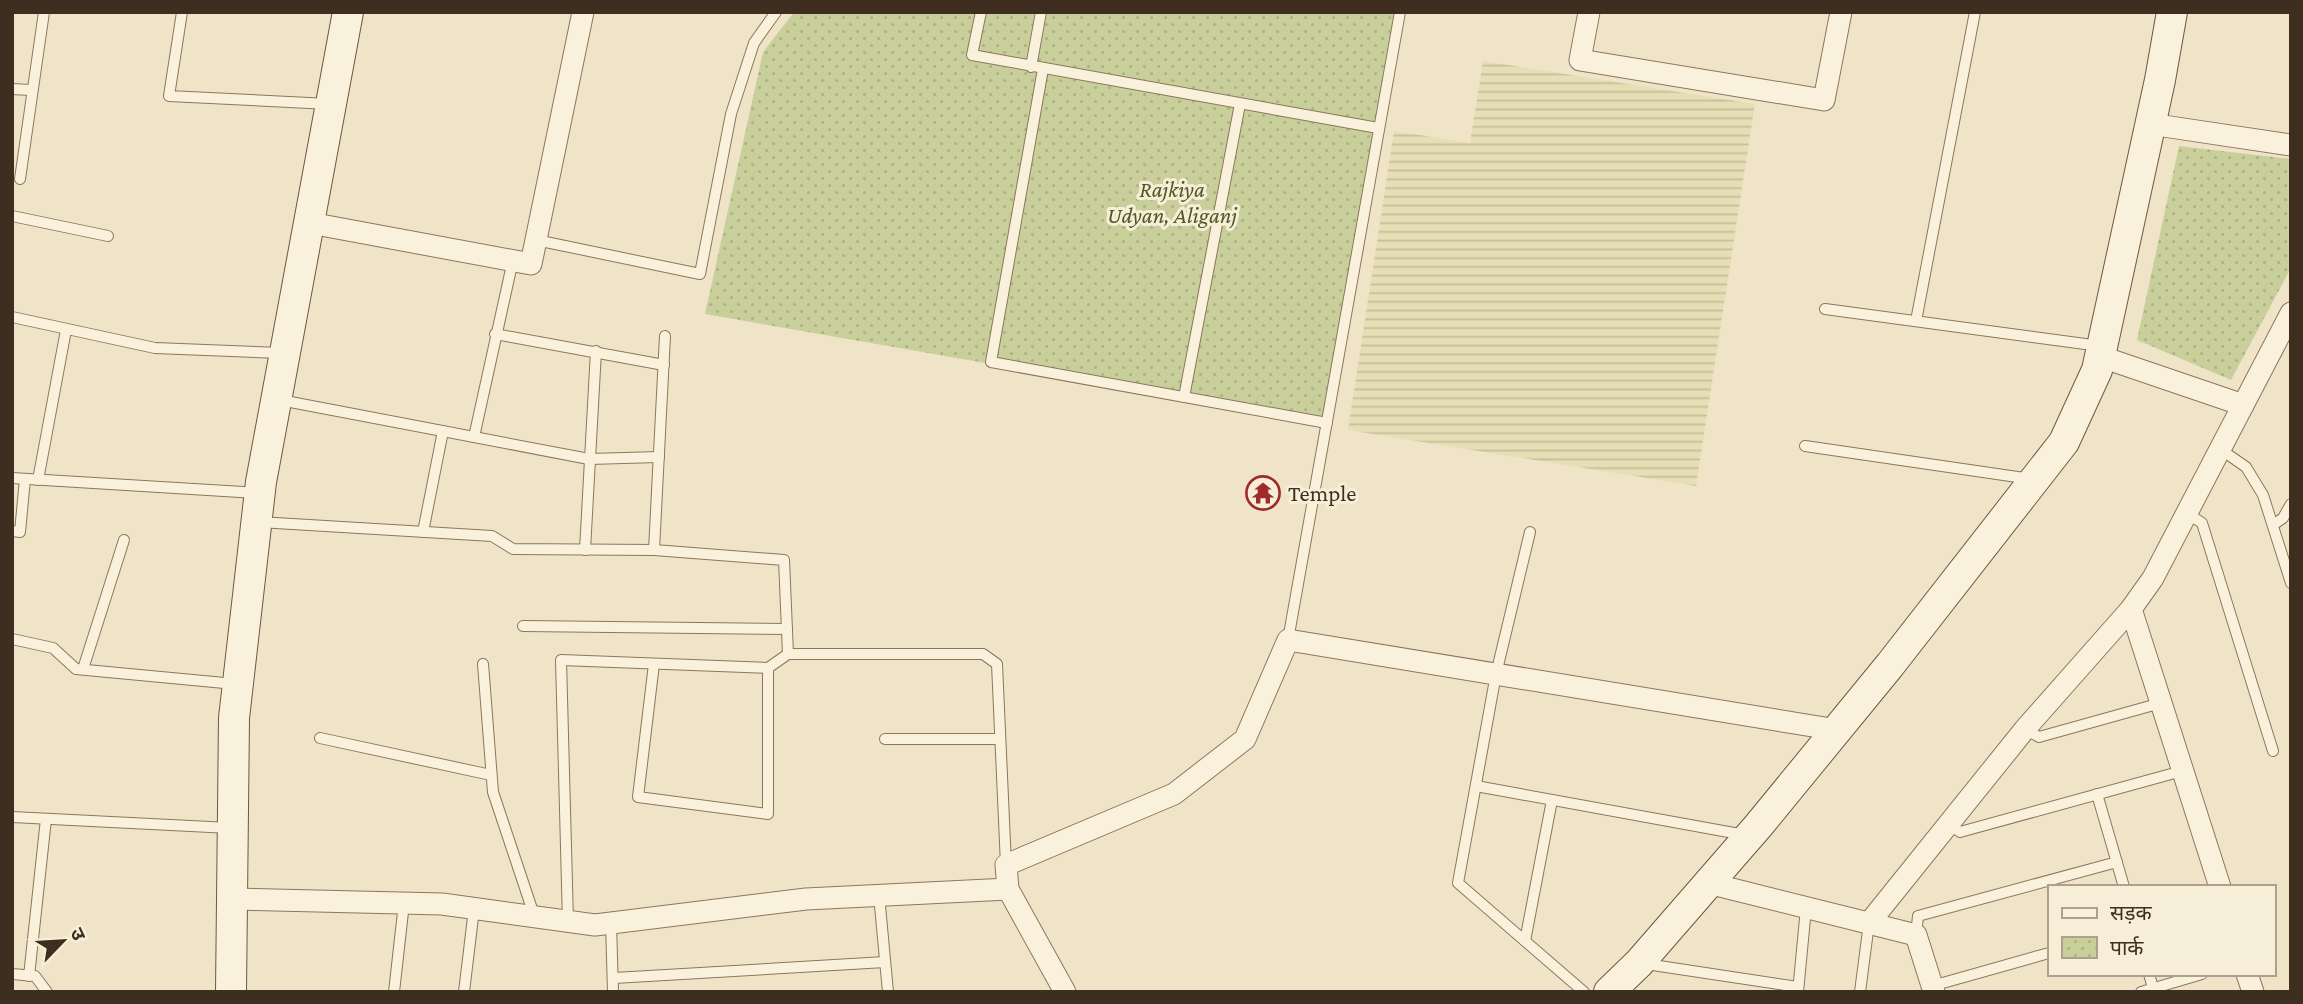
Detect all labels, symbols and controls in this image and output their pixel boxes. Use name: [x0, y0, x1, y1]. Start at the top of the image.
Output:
park label: Rajkiya Udyan, Aliganj: [1107, 176, 1238, 229]
temple icon: Temple: [1244, 474, 1282, 512]
place label: Temple: [1288, 480, 1356, 506]
legend: [2048, 885, 2275, 976]
text: सड़क: [2110, 901, 2152, 925]
north arrow: [28, 906, 98, 976]
text: उ: [66, 925, 90, 944]
text: पार्क: [2110, 936, 2144, 960]

